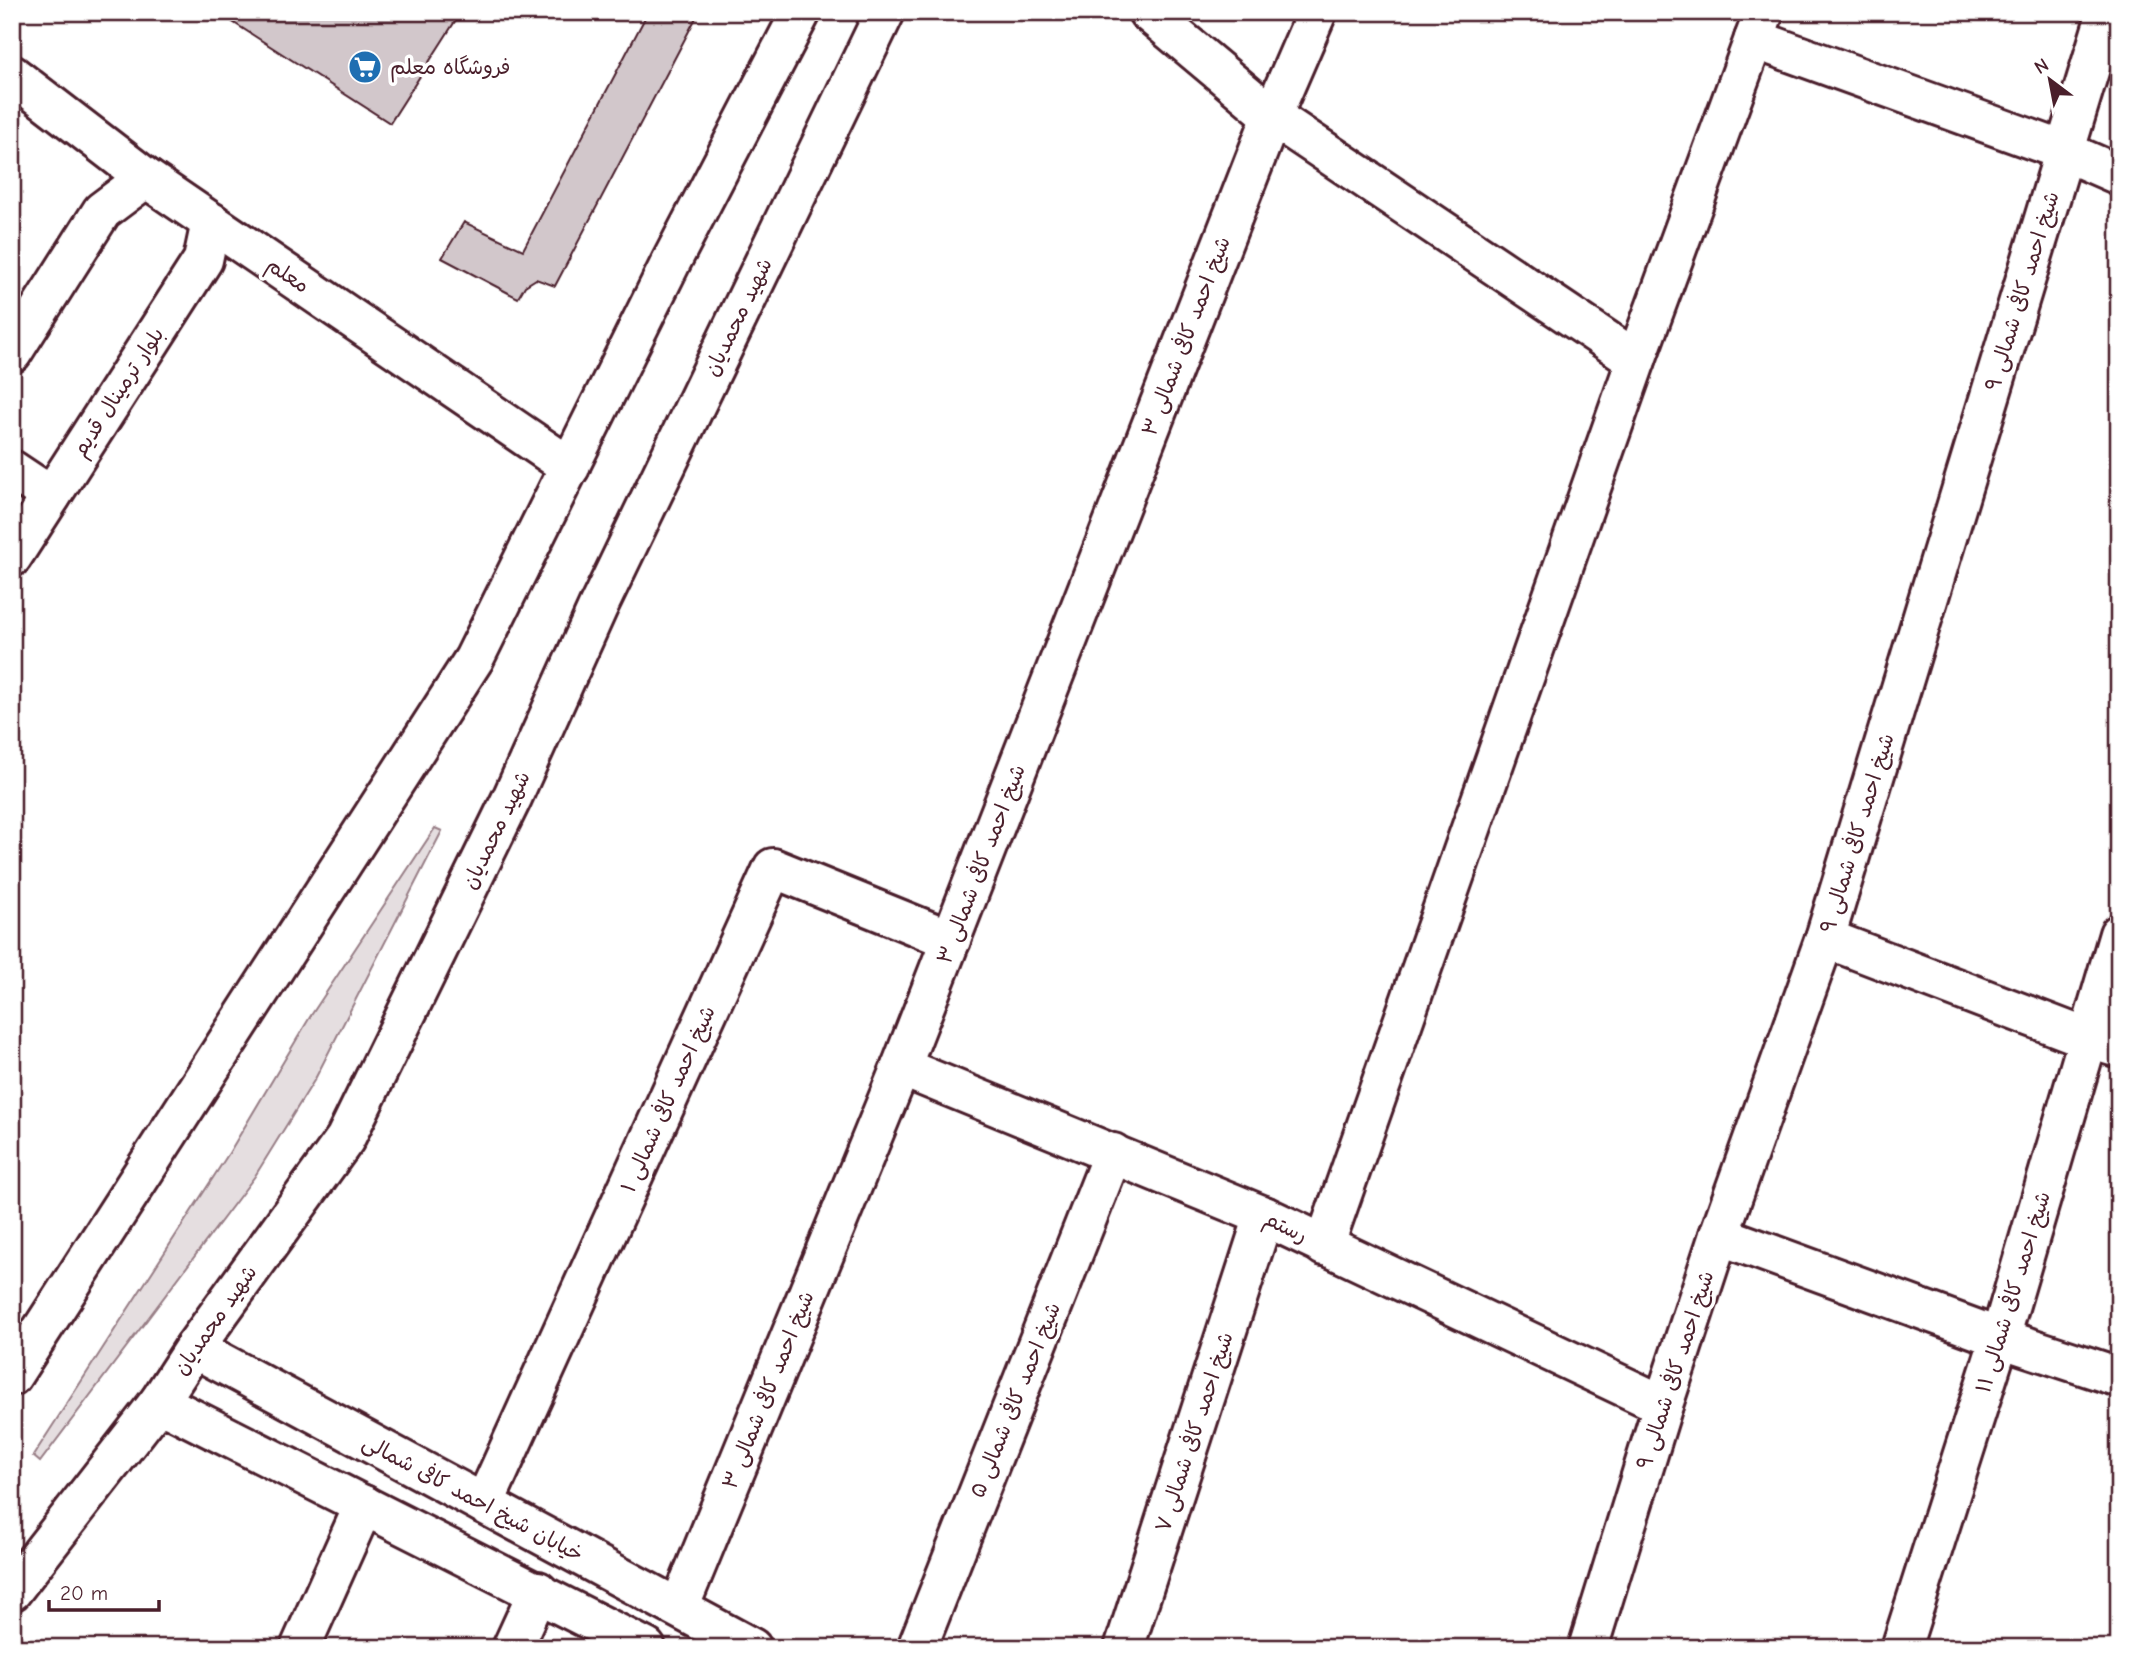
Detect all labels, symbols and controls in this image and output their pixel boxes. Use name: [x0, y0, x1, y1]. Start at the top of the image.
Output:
north arrow: [2016, 46, 2086, 116]
supermarket icon: فروشگاه معلم: [346, 48, 384, 86]
text: N: [2030, 54, 2053, 79]
place label: فروشگاه معلم: [390, 55, 510, 83]
street label: شیخ احمد کافی شمالی ۹: [1978, 188, 2066, 394]
street label: شیخ احمد کافی شمالی ۳: [1135, 232, 1237, 440]
street label: معلم: [260, 252, 314, 301]
street label: شهید محمدیان: [699, 254, 777, 380]
street label: بلوار ترمینال قدیم: [67, 323, 172, 463]
street label: شیخ احمد کافی شمالی ۹: [1813, 730, 1901, 936]
street label: شیخ احمد کافی شمالی ۳: [930, 760, 1032, 968]
street label: شهید محمدیان: [457, 767, 535, 893]
street label: شیخ احمد کافی شمالی ۱: [614, 1001, 722, 1197]
street label: شیخ احمد کافی شمالی ۱۱: [1969, 1188, 2057, 1396]
street label: رستم: [1259, 1206, 1312, 1251]
street label: شهید محمدیان: [168, 1261, 262, 1379]
street label: شیخ احمد کافی شمالی ۹: [1630, 1267, 1720, 1473]
street label: شیخ احمد کافی شمالی ۳: [715, 1287, 821, 1493]
street label: شیخ احمد کافی شمالی ۵: [963, 1298, 1067, 1502]
street label: شیخ احمد کافی شمالی ۷: [1148, 1328, 1240, 1536]
street label: خیابان شیخ احمد کافی شمالی: [358, 1428, 588, 1568]
scale bar: [49, 1569, 159, 1613]
text: 20 m: [60, 1581, 108, 1605]

